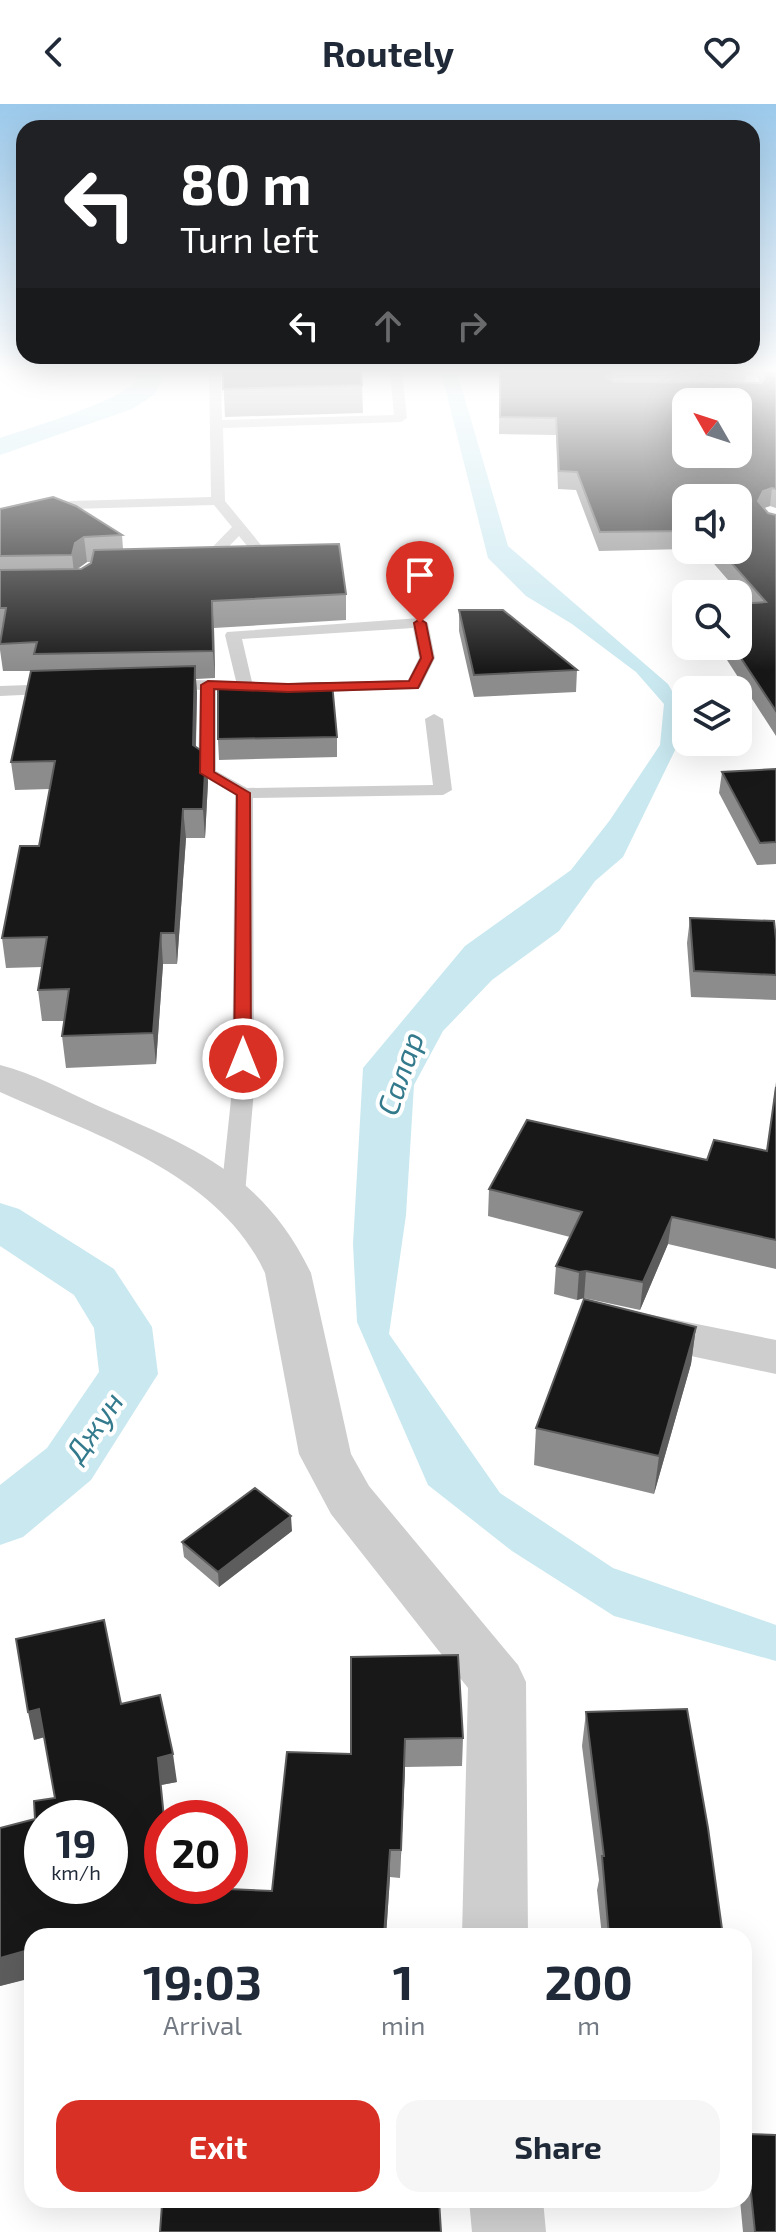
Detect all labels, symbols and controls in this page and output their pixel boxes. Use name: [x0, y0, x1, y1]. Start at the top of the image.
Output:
icon: back: [32, 30, 76, 74]
icon: heart: [700, 30, 744, 74]
text: Routely: [322, 31, 454, 74]
text: 80 m: [180, 149, 312, 216]
icon: left: [48, 152, 152, 256]
text: Turn left: [180, 217, 319, 260]
icon: left: [282, 304, 326, 348]
icon: ahead: [366, 304, 410, 348]
icon: right: [450, 304, 494, 348]
north arrow: [672, 388, 752, 468]
map controls: [672, 388, 752, 756]
button: sound: [672, 484, 752, 564]
pin: [386, 541, 454, 623]
icon: arrive: [398, 553, 442, 597]
button: search: [672, 580, 752, 660]
button: layers: [672, 676, 752, 756]
position arrow: [201, 1017, 285, 1101]
water label: Салар: [368, 1027, 430, 1119]
water label: Джун: [55, 1384, 130, 1469]
speed limit sign: 20: [144, 1800, 248, 1904]
text: 19: [56, 1818, 96, 1866]
text: km/h: [51, 1860, 101, 1884]
text: 19:03: [143, 1952, 262, 2010]
text: 1: [393, 1952, 414, 2010]
text: 200: [544, 1952, 633, 2010]
text: Arrival: [163, 2009, 242, 2040]
text: min: [381, 2009, 425, 2040]
text: m: [577, 2009, 600, 2040]
button: Exit: [56, 2100, 380, 2192]
button: Share: [396, 2100, 720, 2192]

